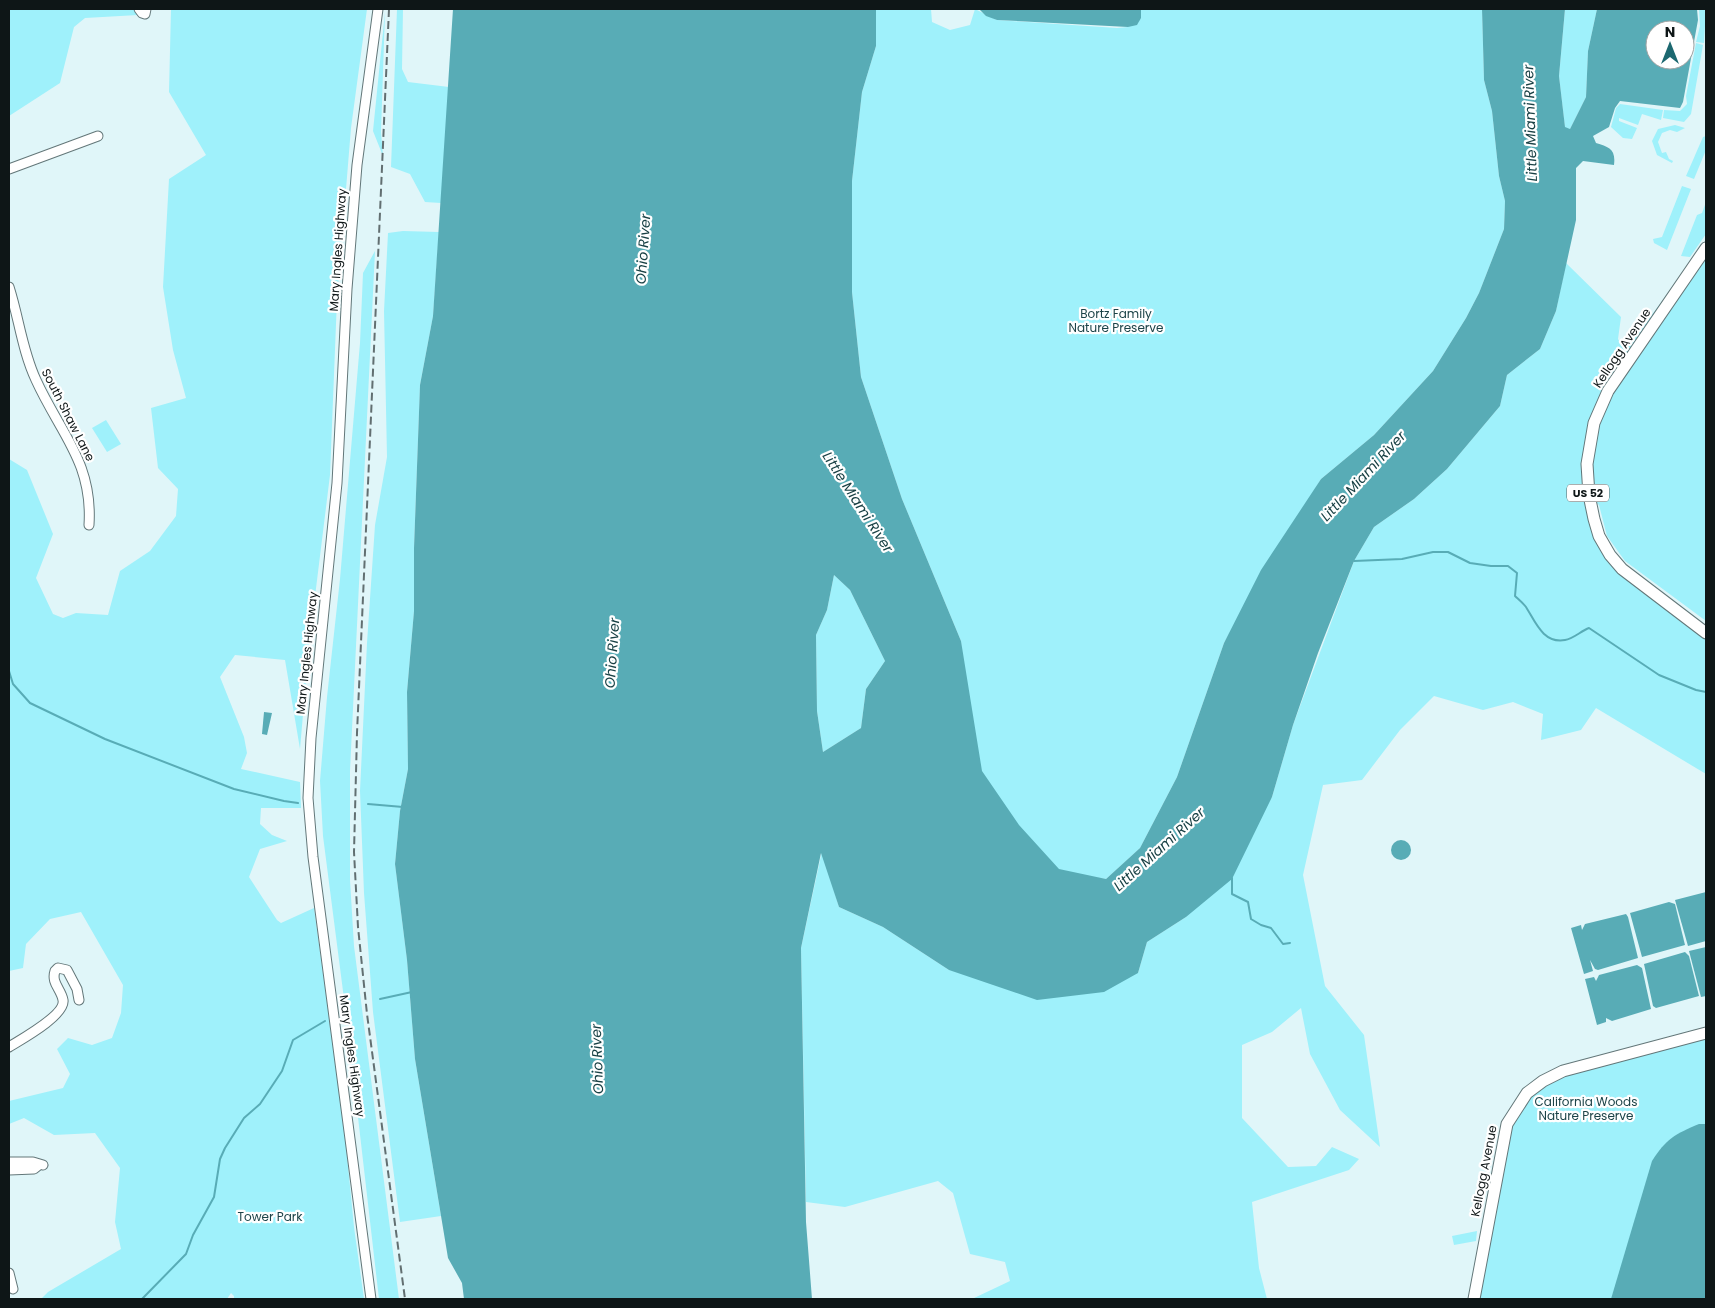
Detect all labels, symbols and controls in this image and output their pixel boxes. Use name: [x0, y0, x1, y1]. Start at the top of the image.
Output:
north arrow: [1645, 20, 1695, 70]
text: N: [1665, 22, 1675, 42]
water label: Little Miami River: [1518, 64, 1542, 182]
street label: Mary Ingles Highway: [325, 188, 350, 312]
water label: Ohio River: [631, 212, 655, 285]
park label: Bortz Family Nature Preserve: [1069, 305, 1163, 336]
street label: Kellogg Avenue: [1589, 305, 1655, 391]
street label: South Shaw Lane: [38, 365, 99, 464]
water label: Little Miami River: [1316, 426, 1411, 525]
water label: Little Miami River: [818, 448, 899, 557]
road number: US 52: [1567, 484, 1609, 502]
street label: Mary Ingles Highway: [292, 591, 321, 715]
water label: Ohio River: [600, 616, 624, 689]
water label: Little Miami River: [1109, 802, 1210, 895]
street label: Mary Ingles Highway: [336, 994, 370, 1118]
water label: Ohio River: [586, 1023, 608, 1094]
park label: California Woods Nature Preserve: [1535, 1093, 1637, 1124]
street label: Kellogg Avenue: [1466, 1124, 1501, 1218]
park label: Tower Park: [238, 1208, 303, 1225]

